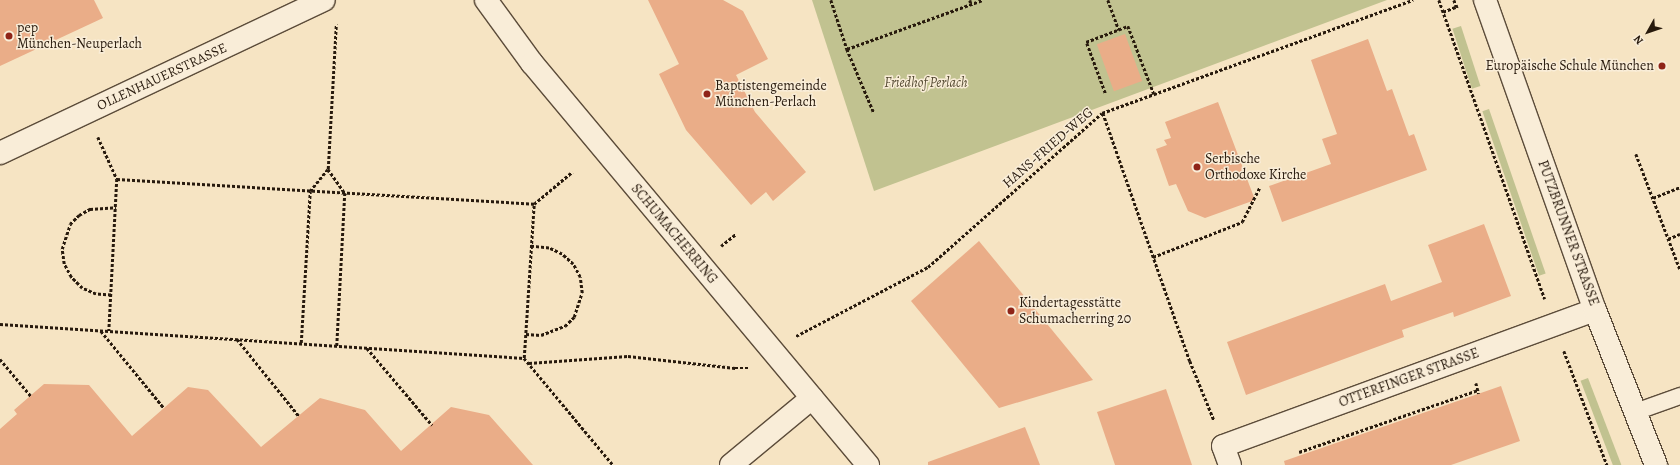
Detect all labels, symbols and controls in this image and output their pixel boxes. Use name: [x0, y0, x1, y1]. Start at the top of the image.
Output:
north arrow: [1628, 12, 1668, 52]
place label: pep München-Neuperlach: [17, 20, 142, 52]
marker: pep München-Neuperlach: [4, 31, 14, 41]
text: N: [1630, 32, 1647, 48]
street label: OLLENHAUERSTRASSE: [94, 40, 230, 114]
place label: Europäische Schule München: [1486, 58, 1654, 74]
marker: Europäische Schule München: [1657, 61, 1667, 71]
park label: Friedhof Perlach: [884, 75, 968, 91]
place label: Baptistengemeinde München-Perlach: [715, 78, 827, 110]
marker: Baptistengemeinde München-Perlach: [702, 89, 712, 99]
street label: HANS-FRIED-WEG: [999, 104, 1097, 192]
place label: Serbische Orthodoxe Kirche: [1205, 151, 1306, 184]
street label: PUTZBRUNNER STRASSE: [1534, 158, 1602, 308]
marker: Serbische Orthodoxe Kirche: [1192, 162, 1202, 172]
street label: SCHUMACHERRING: [627, 181, 721, 287]
place label: Kindertagesstätte Schumacherring 20: [1019, 295, 1131, 328]
marker: Kindertagesstätte Schumacherring 20: [1006, 306, 1016, 316]
street label: OTTERFINGER STRASSE: [1337, 345, 1481, 411]

